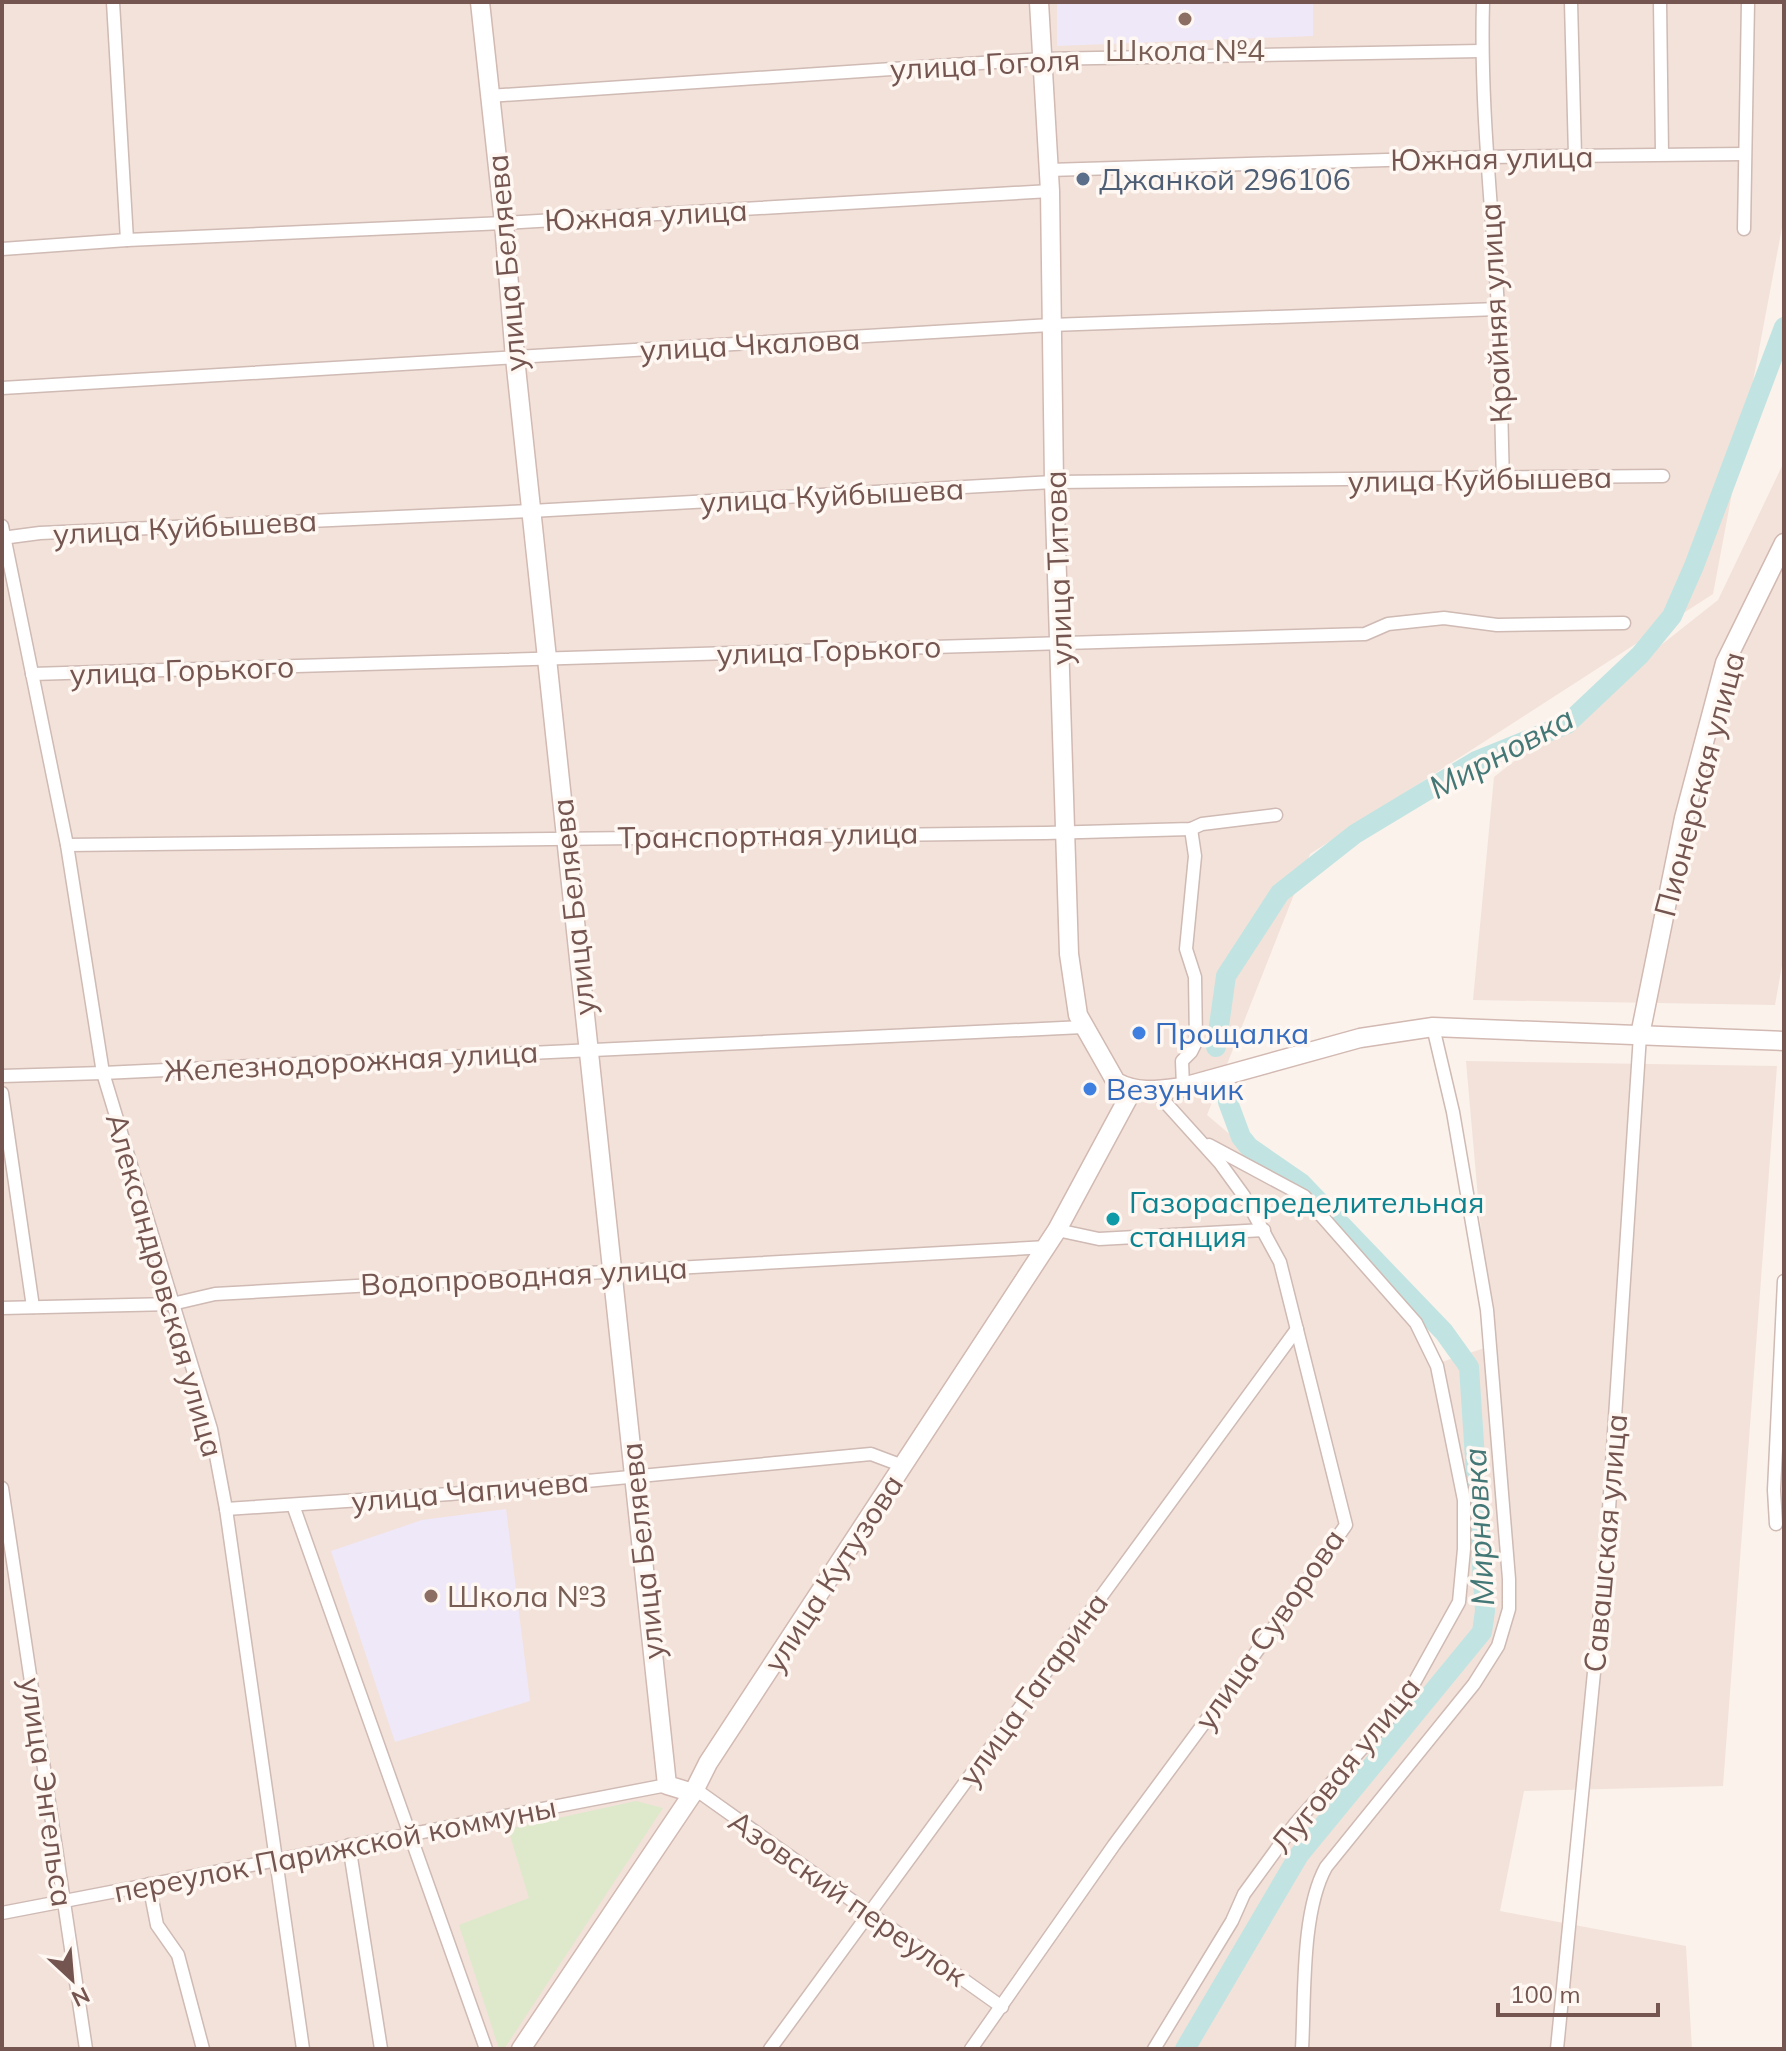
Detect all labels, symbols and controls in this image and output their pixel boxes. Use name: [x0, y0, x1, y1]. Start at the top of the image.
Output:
marker: Школа №4: [1176, 10, 1194, 28]
place label: Школа №4: [1105, 31, 1265, 69]
street label: улица Гоголя: [889, 40, 1081, 88]
street label: Южная улица: [1390, 137, 1594, 179]
street label: улица Беляева: [478, 153, 534, 373]
place label: Джанкой 296106: [1099, 160, 1351, 198]
marker: Джанкой 296106: [1074, 170, 1092, 188]
street label: Южная улица: [543, 191, 749, 239]
street label: Крайняя улица: [1470, 202, 1520, 424]
street label: улица Чкалова: [639, 319, 861, 369]
street label: улица Куйбышева: [1348, 458, 1612, 500]
street label: улица Куйбышева: [699, 469, 965, 521]
street label: улица Титова: [1036, 470, 1080, 666]
street label: улица Куйбышева: [52, 501, 318, 553]
street label: улица Горького: [716, 627, 942, 673]
street label: улица Горького: [69, 647, 295, 693]
street label: Пионерская улица: [1645, 648, 1753, 920]
water label: Мирновка: [1422, 697, 1580, 807]
street label: улица Беляева: [543, 797, 603, 1017]
street label: Транспортная улица: [617, 813, 919, 857]
place label: Прощалка: [1155, 1014, 1309, 1052]
marker: Прощалка: [1130, 1024, 1148, 1042]
street label: Железнодорожная улица: [163, 1032, 539, 1090]
place label: Везунчик: [1106, 1070, 1244, 1108]
marker: Везунчик: [1081, 1080, 1099, 1098]
street label: Александровская улица: [98, 1109, 232, 1461]
place label: Газораспределительная станция: [1129, 1183, 1484, 1255]
marker: Газораспределительная станция: [1104, 1210, 1122, 1228]
street label: Водопроводная улица: [360, 1248, 688, 1304]
street label: Савашская улица: [1575, 1412, 1635, 1674]
street label: улица Беляева: [612, 1441, 672, 1661]
water label: Мирновка: [1454, 1447, 1502, 1607]
street label: улица Чапичева: [350, 1462, 590, 1520]
street label: улица Кутузова: [755, 1467, 911, 1679]
street label: улица Суворова: [1186, 1521, 1352, 1737]
place label: Школа №3: [447, 1577, 607, 1615]
street label: улица Гагарина: [950, 1585, 1116, 1793]
marker: Школа №3: [422, 1587, 440, 1605]
street label: Луговая улица: [1262, 1669, 1428, 1861]
street label: улица Энгельса: [12, 1675, 82, 1909]
street label: переулок Парижской коммуны: [110, 1787, 560, 1911]
street label: Азовский переулок: [722, 1802, 975, 1995]
north arrow: [32, 1939, 112, 2019]
scale bar: [1498, 1967, 1658, 2017]
text: 100 m: [1510, 1979, 1581, 2009]
text: N: [67, 1981, 94, 2013]

